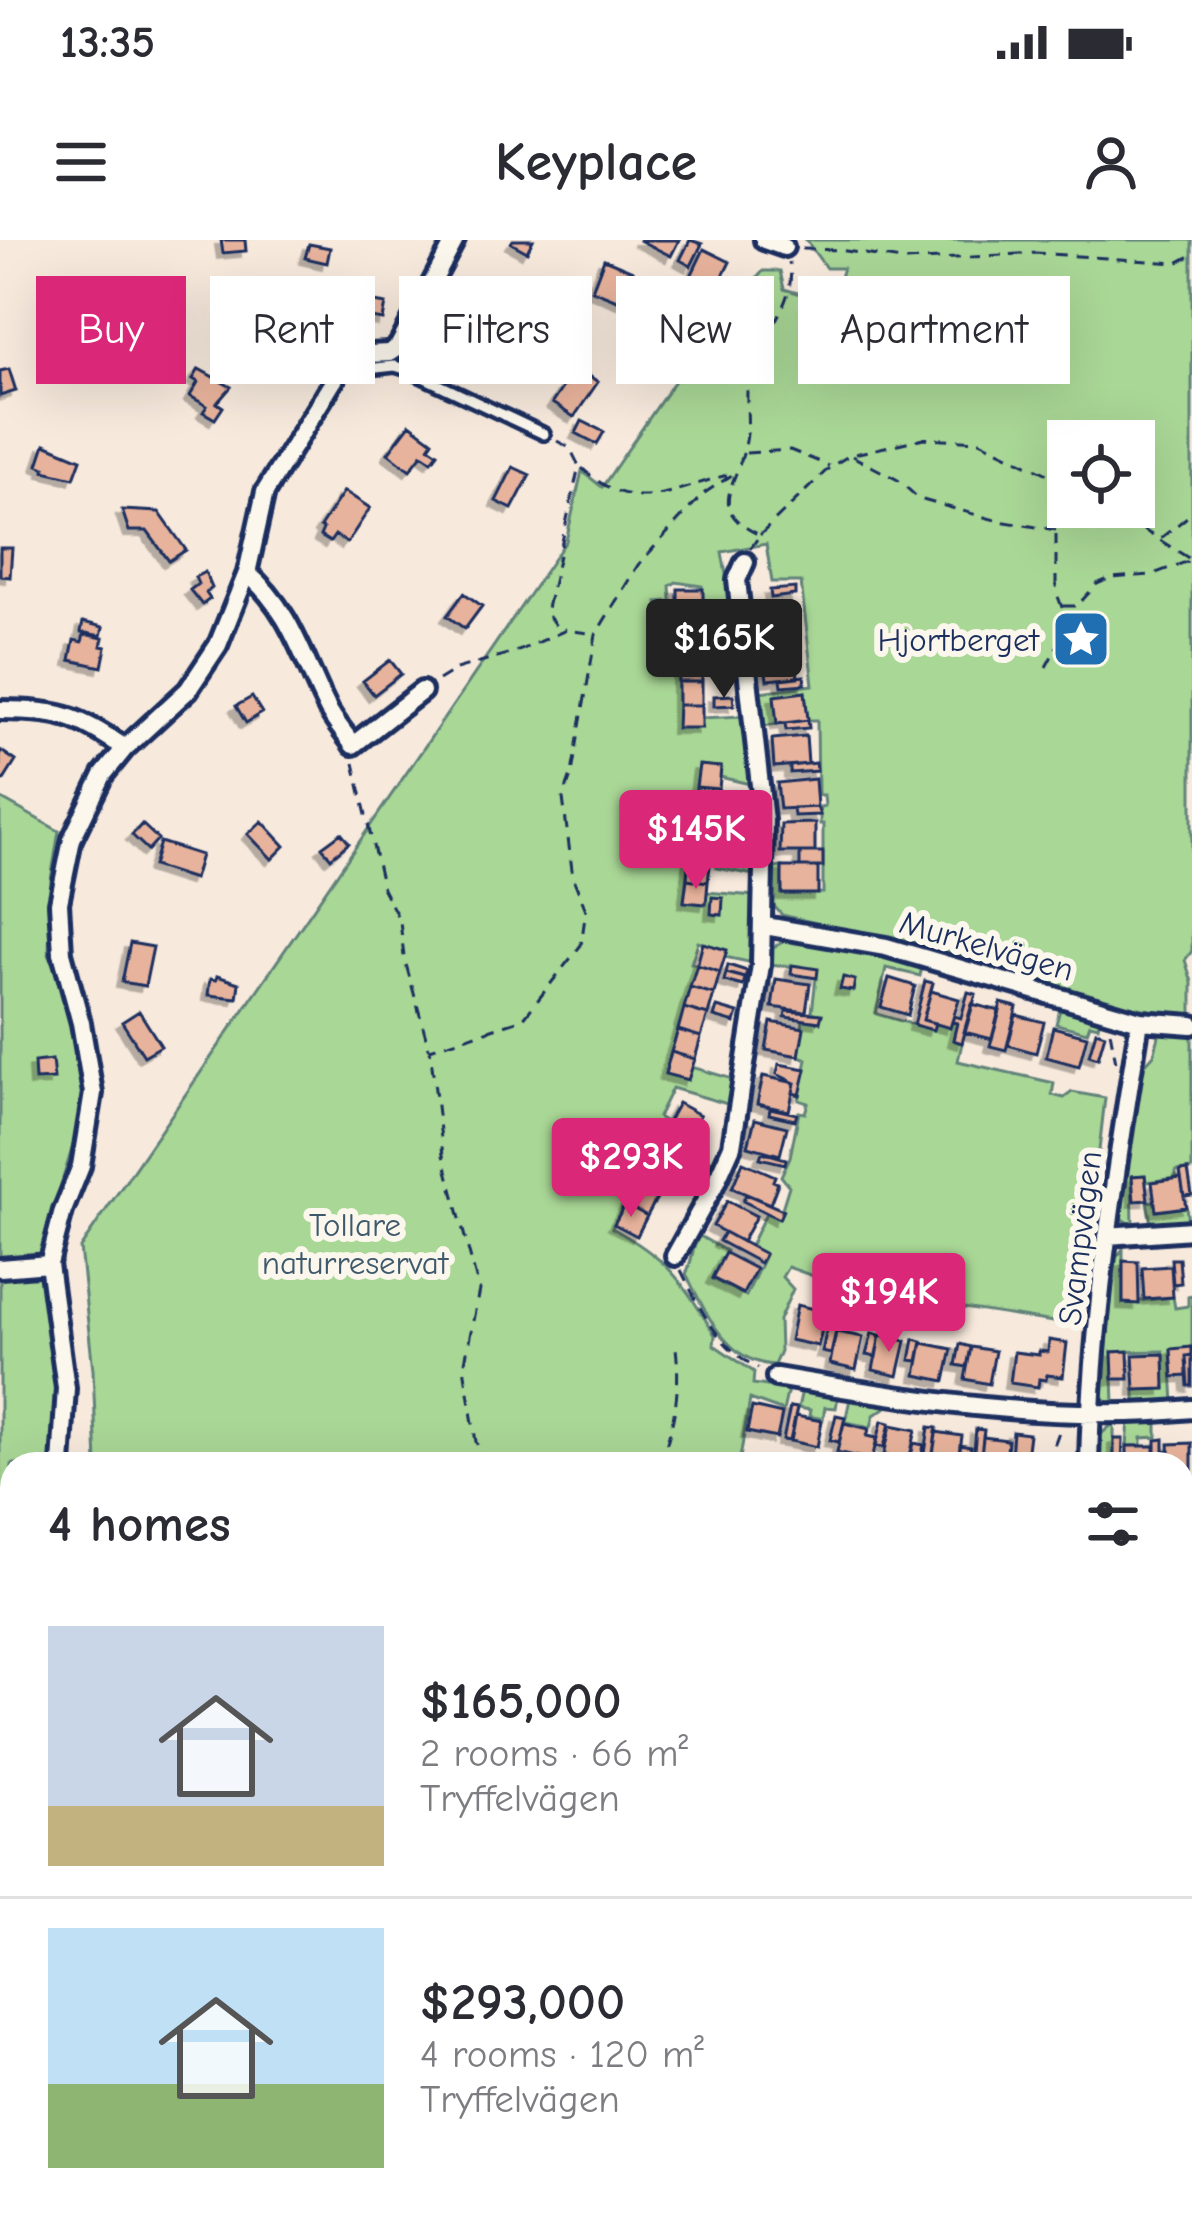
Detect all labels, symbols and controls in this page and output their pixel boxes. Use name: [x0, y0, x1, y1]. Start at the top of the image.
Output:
text: 13:35: [60, 16, 155, 68]
icon: menu: [48, 129, 114, 195]
icon: person: [1078, 129, 1144, 195]
text: Keyplace: [495, 131, 697, 194]
chip: Buy: [36, 276, 186, 384]
chip: Rent: [210, 276, 375, 384]
chip: Filters: [399, 276, 592, 384]
chip: New: [616, 276, 774, 384]
chip: Apartment: [798, 276, 1070, 384]
map controls: [1047, 420, 1155, 528]
button: locate: [1047, 420, 1155, 528]
pin: $165K: [640, 599, 808, 701]
place icon: Hjortberget: [1050, 608, 1112, 670]
text: $165K: [673, 615, 775, 660]
place label: Hjortberget: [878, 621, 1041, 659]
pin: $145K: [612, 790, 780, 892]
text: $145K: [646, 806, 746, 851]
street label: Murkelvägen: [895, 903, 1078, 989]
pin: $293K: [547, 1118, 715, 1220]
text: $293K: [579, 1134, 683, 1179]
street label: Svampvägen: [1050, 1149, 1110, 1327]
park label: Tollare naturreservat: [262, 1206, 450, 1282]
pin: $194K: [805, 1253, 973, 1355]
text: $194K: [839, 1269, 939, 1314]
icon: filters: [1080, 1491, 1146, 1557]
text: 4 homes: [48, 1495, 231, 1554]
text: $165,000: [420, 1672, 622, 1731]
icon: home: [144, 1674, 288, 1818]
text: 2 rooms · 66 m²: [420, 1731, 688, 1776]
text: Tryffelvägen: [420, 1776, 620, 1821]
text: $293,000: [420, 1973, 625, 2032]
icon: home: [144, 1976, 288, 2120]
text: 4 rooms · 120 m²: [420, 2032, 704, 2077]
text: Tryffelvägen: [420, 2077, 620, 2122]

